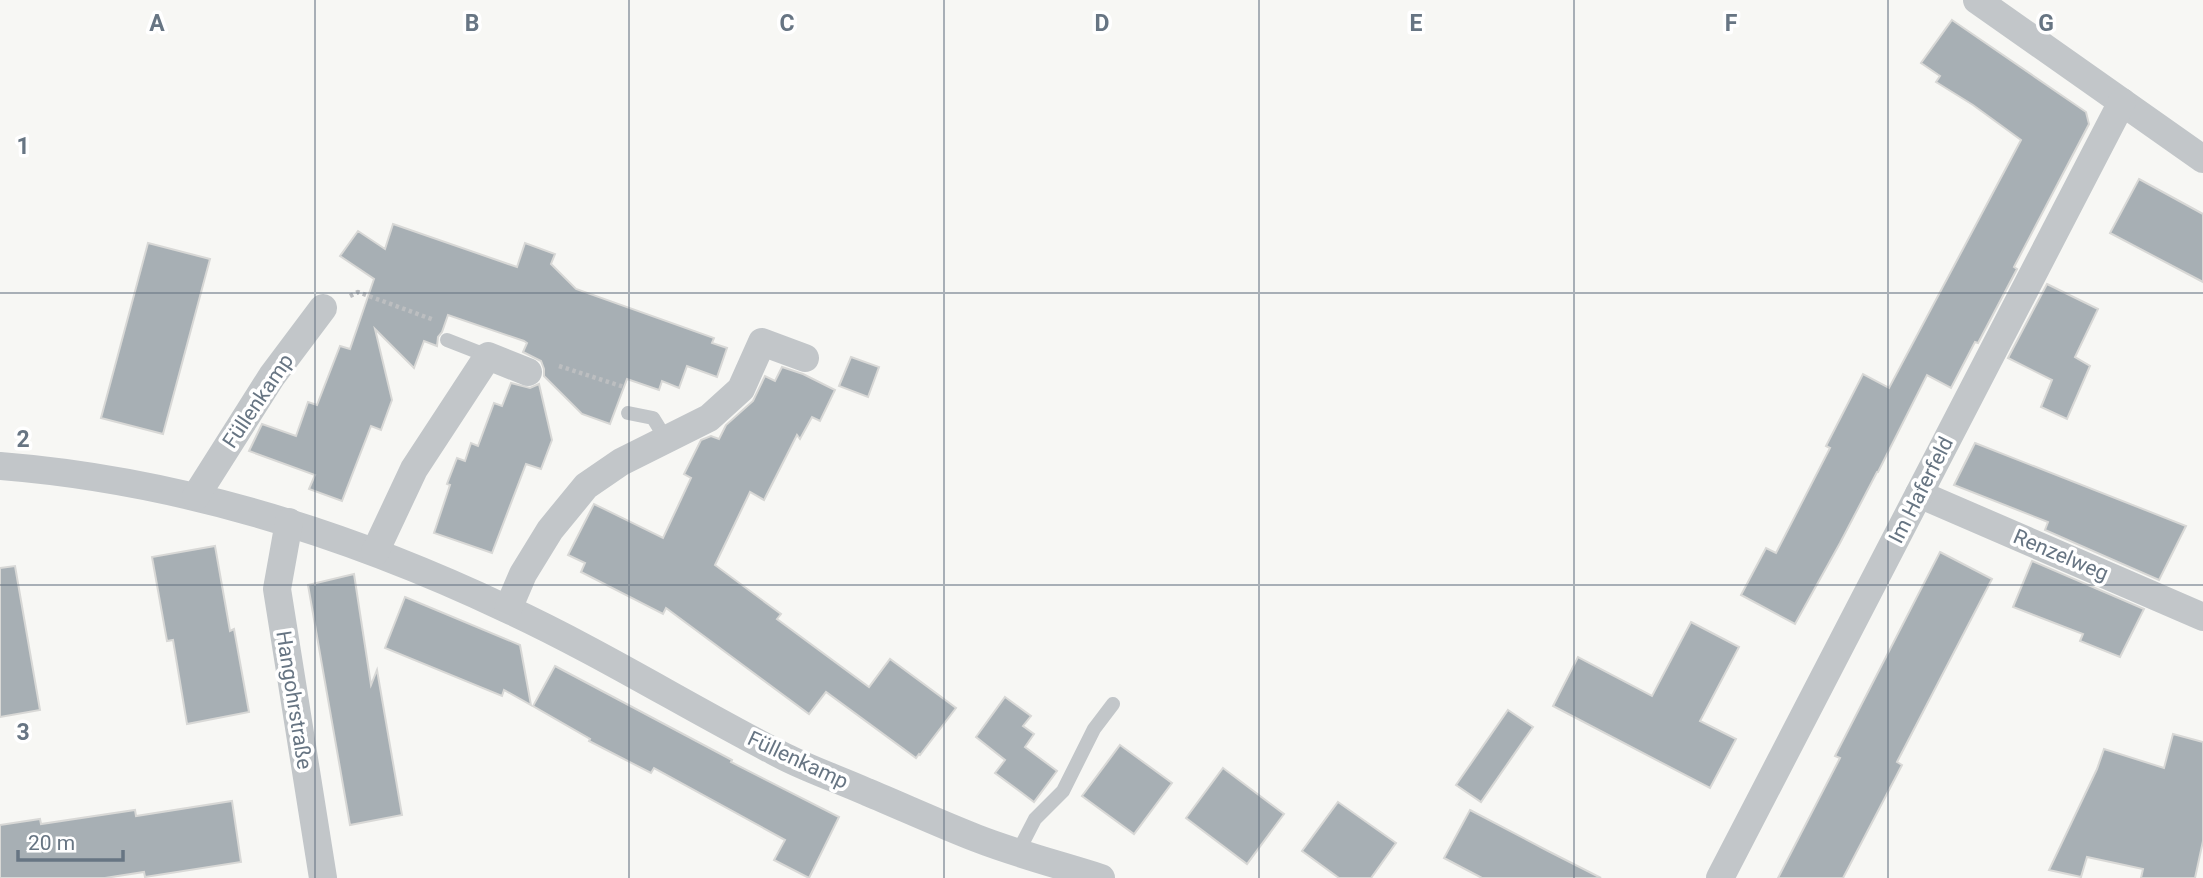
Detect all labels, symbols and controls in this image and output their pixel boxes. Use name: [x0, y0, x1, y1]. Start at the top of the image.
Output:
text: A: [149, 10, 165, 37]
text: B: [465, 10, 479, 37]
text: C: [779, 10, 795, 37]
text: D: [1095, 10, 1109, 37]
text: E: [1410, 10, 1423, 37]
text: F: [1725, 10, 1738, 37]
text: G: [2038, 10, 2054, 37]
text: 1: [16, 133, 30, 160]
street label: Füllenkamp: [218, 349, 298, 453]
text: 2: [16, 426, 30, 453]
street label: Im Haferfeld: [1884, 433, 1958, 547]
street label: Renzelweg: [2010, 524, 2112, 586]
street label: Hangohrstraße: [271, 629, 317, 771]
text: 3: [16, 719, 30, 746]
street label: Füllenkamp: [744, 726, 852, 794]
scale bar: [18, 818, 122, 862]
text: 20 m: [28, 831, 75, 855]

